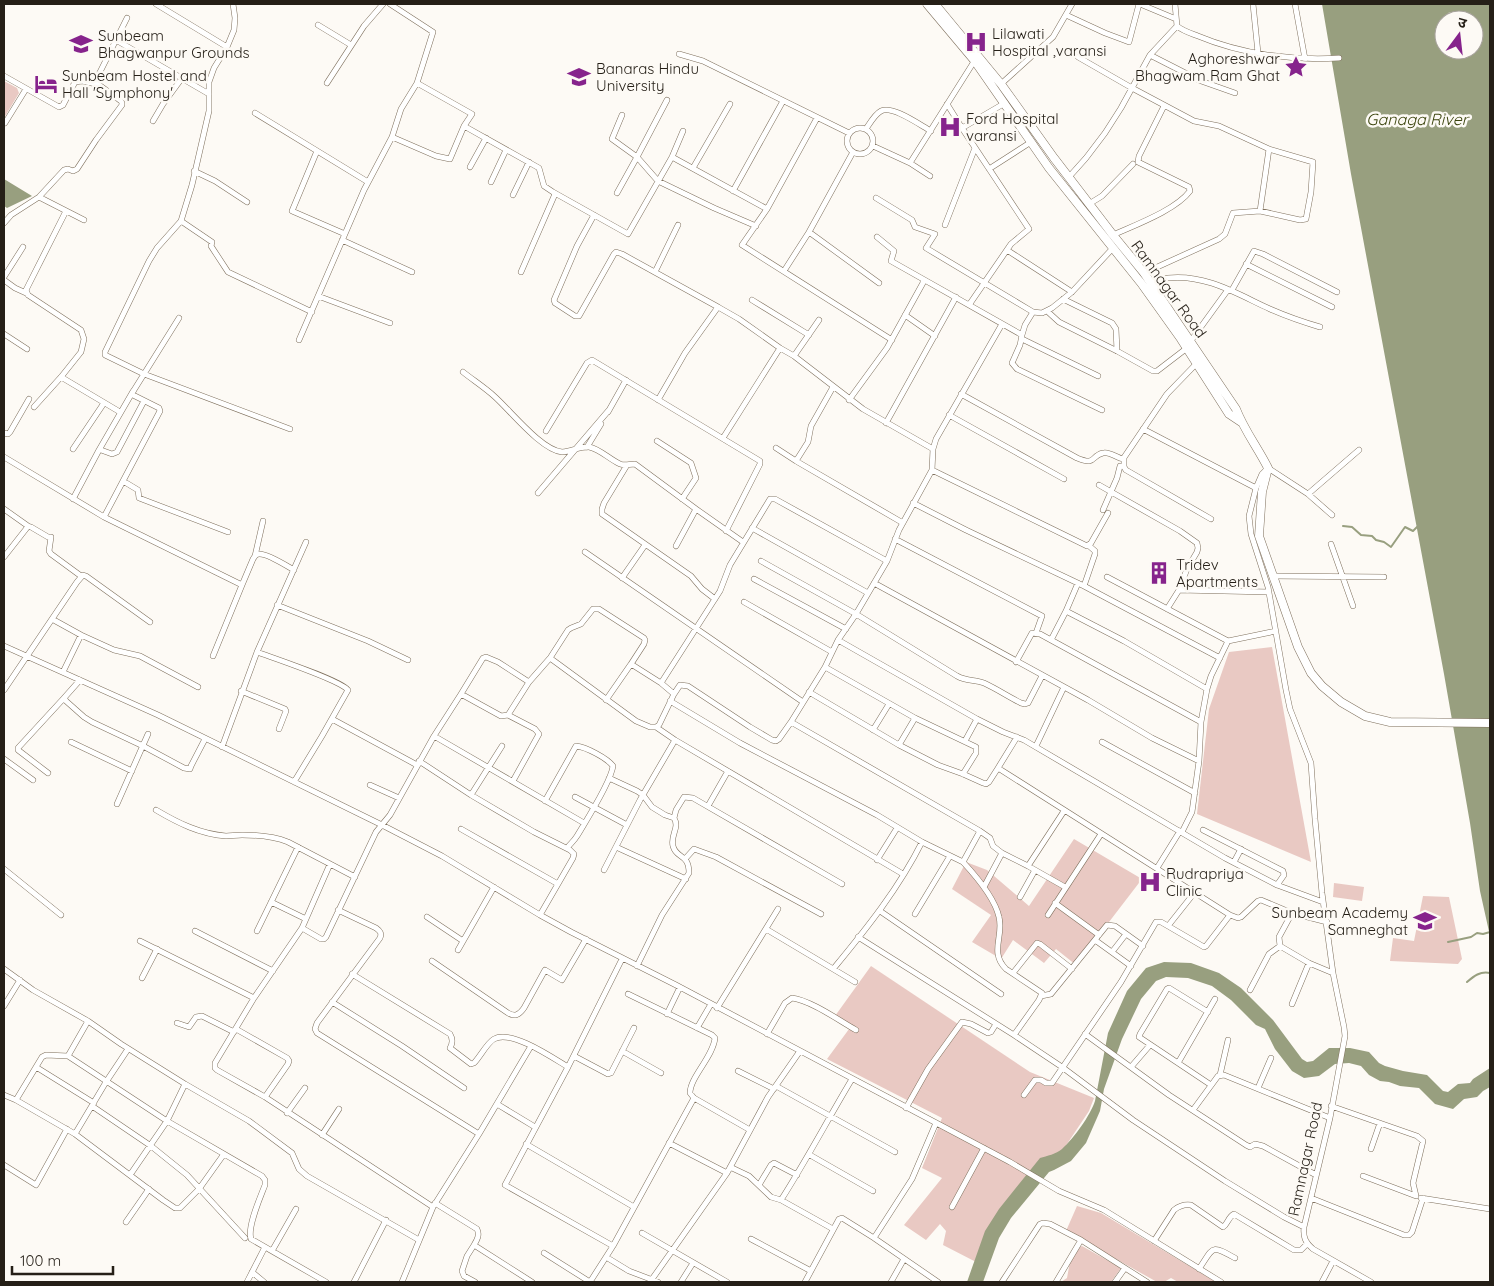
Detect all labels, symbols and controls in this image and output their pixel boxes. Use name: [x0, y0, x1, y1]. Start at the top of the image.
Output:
north arrow: [1434, 10, 1484, 60]
text: उ: [1456, 13, 1469, 32]
place label: Lilawati Hospital ,varansi: [992, 24, 1106, 60]
place label: Sunbeam Bhagwanpur Grounds: [98, 26, 250, 62]
hospital icon: Lilawati Hospital ,varansi: [963, 29, 989, 55]
school or university icon: Sunbeam Bhagwanpur Grounds: [68, 31, 94, 57]
place label: Aghoreshwar Bhagwam Ram Ghat: [1135, 49, 1280, 85]
place icon: Aghoreshwar Bhagwam Ram Ghat: [1283, 54, 1309, 80]
place label: Banaras Hindu University: [596, 59, 699, 95]
school or university icon: Banaras Hindu University: [566, 64, 592, 90]
place label: Sunbeam Hostel and Hall 'Symphony': [62, 66, 207, 102]
hotel icon: Sunbeam Hostel and Hall 'Symphony': [33, 71, 59, 97]
place label: Ford Hospital varansi: [966, 109, 1059, 145]
water label: Ganaga River: [1366, 109, 1470, 129]
hospital icon: Ford Hospital varansi: [937, 114, 963, 140]
street label: Ramnagar Road: [1127, 236, 1211, 342]
place label: Tridev Apartments: [1176, 555, 1258, 591]
building icon: Tridev Apartments: [1146, 560, 1172, 586]
place label: Rudrapriya Clinic: [1166, 864, 1244, 900]
hospital icon: Rudrapriya Clinic: [1137, 869, 1163, 895]
place label: Sunbeam Academy Samneghat: [1272, 903, 1408, 939]
school or university icon: Sunbeam Academy Samneghat: [1412, 908, 1438, 934]
street label: Ramnagar Road: [1284, 1100, 1326, 1218]
scale bar: [12, 1244, 114, 1276]
text: 100 m: [20, 1251, 61, 1270]

